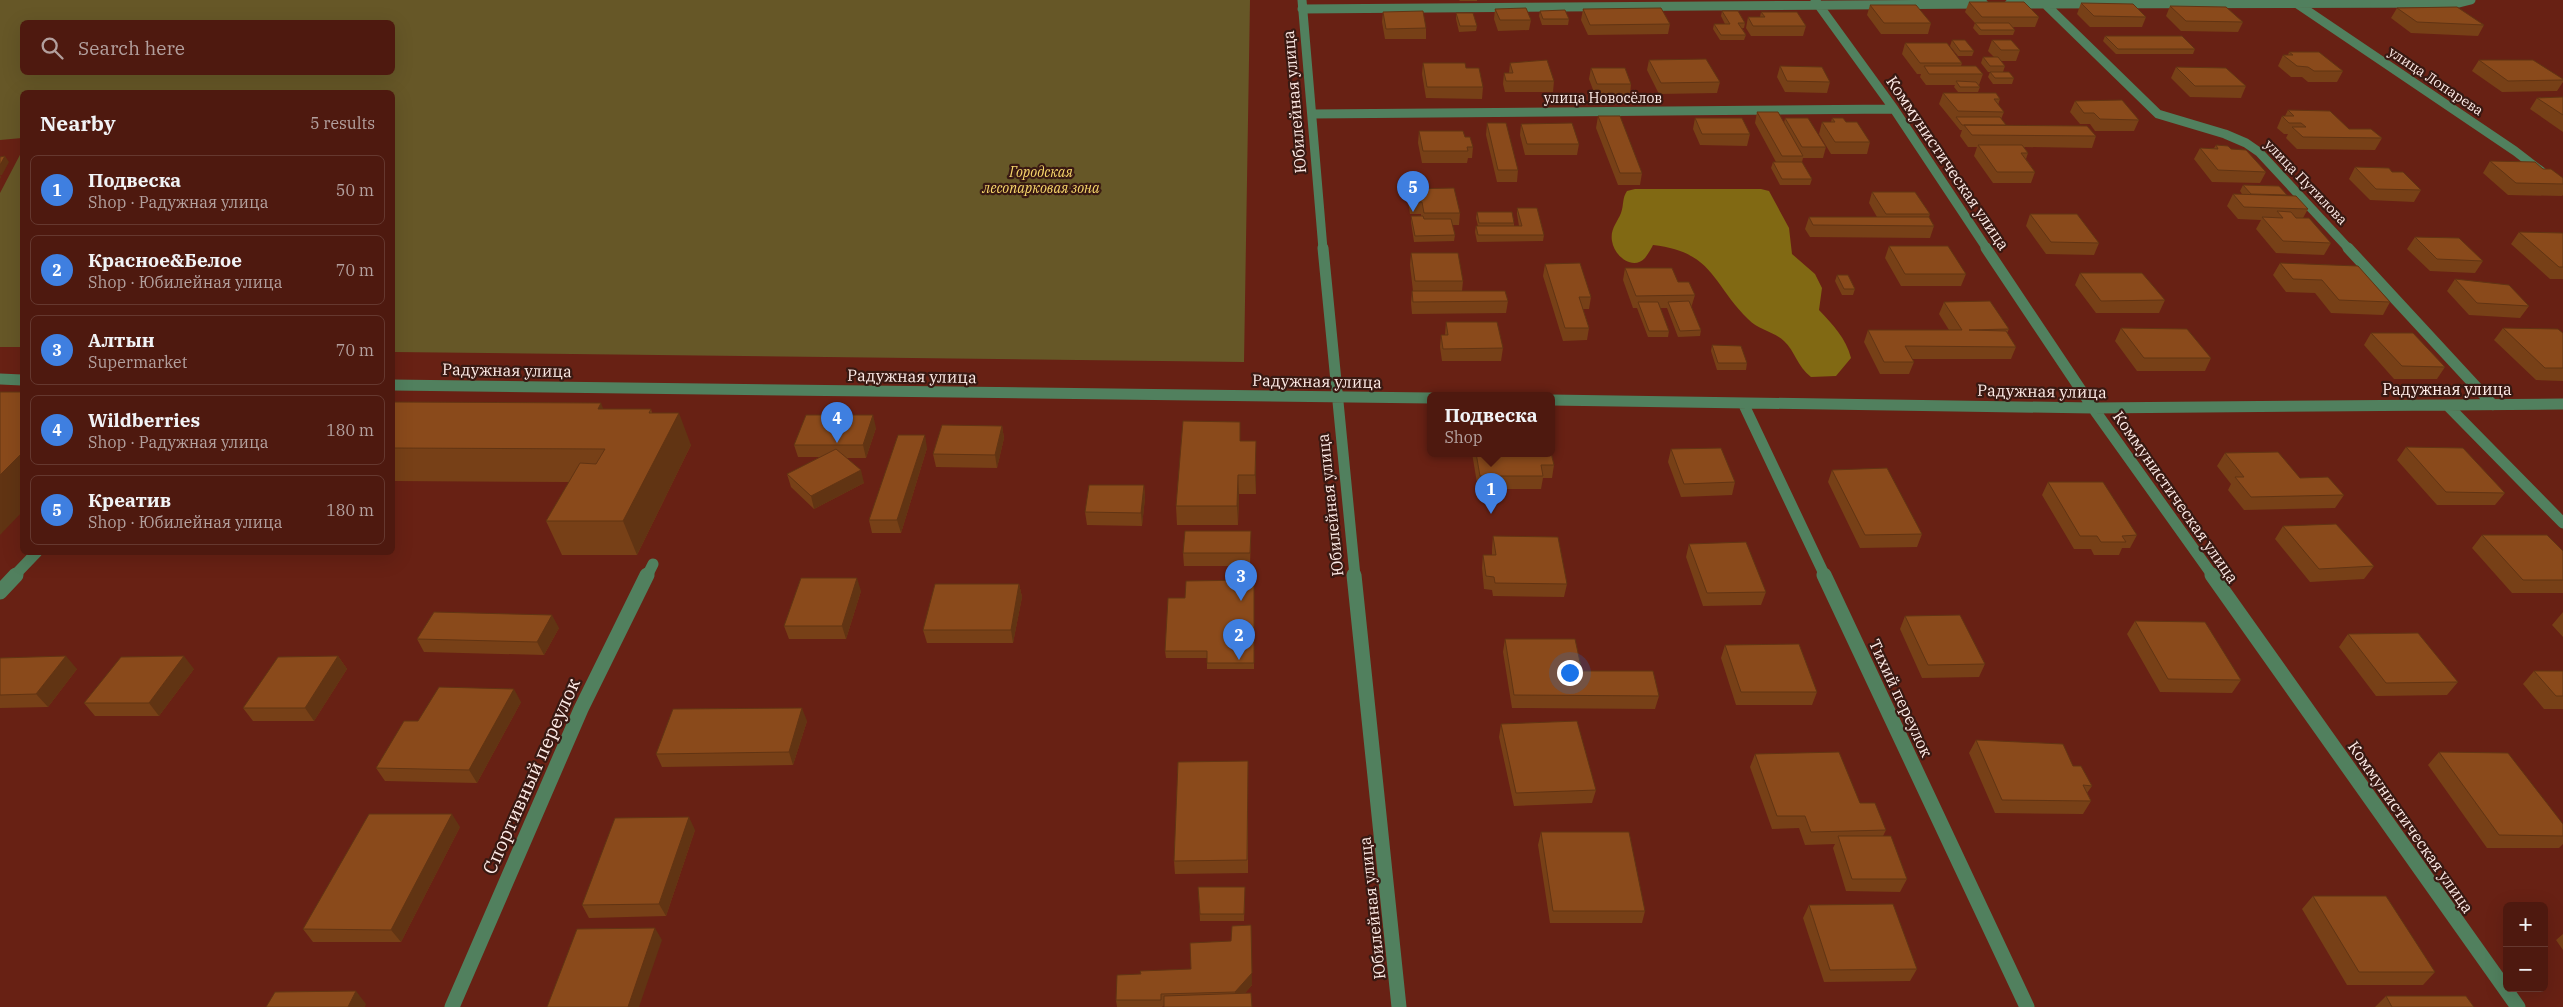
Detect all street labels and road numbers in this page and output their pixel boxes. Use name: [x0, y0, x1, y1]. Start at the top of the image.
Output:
street label: Юбилейная улица: [1278, 29, 1310, 174]
street label: улица Лопарева: [2385, 43, 2487, 120]
street label: Коммунистическая улица: [1882, 72, 2014, 254]
street label: улица Новосёлов: [1544, 89, 1662, 107]
street label: улица Путилова: [2261, 136, 2352, 229]
street label: Радужная улица: [442, 359, 572, 381]
street label: Радужная улица: [847, 365, 977, 387]
street label: Радужная улица: [1252, 370, 1382, 392]
street label: Радужная улица: [2382, 379, 2512, 399]
street label: Радужная улица: [1977, 380, 2107, 402]
street label: Коммунистическая улица: [2109, 407, 2243, 587]
street label: Юбилейная улица: [1313, 432, 1347, 577]
street label: Тихий переулок: [1865, 636, 1937, 761]
street label: Спортивный переулок: [477, 674, 585, 878]
street label: Коммунистическая улица: [2344, 737, 2478, 917]
street label: Юбилейная улица: [1355, 835, 1389, 980]

